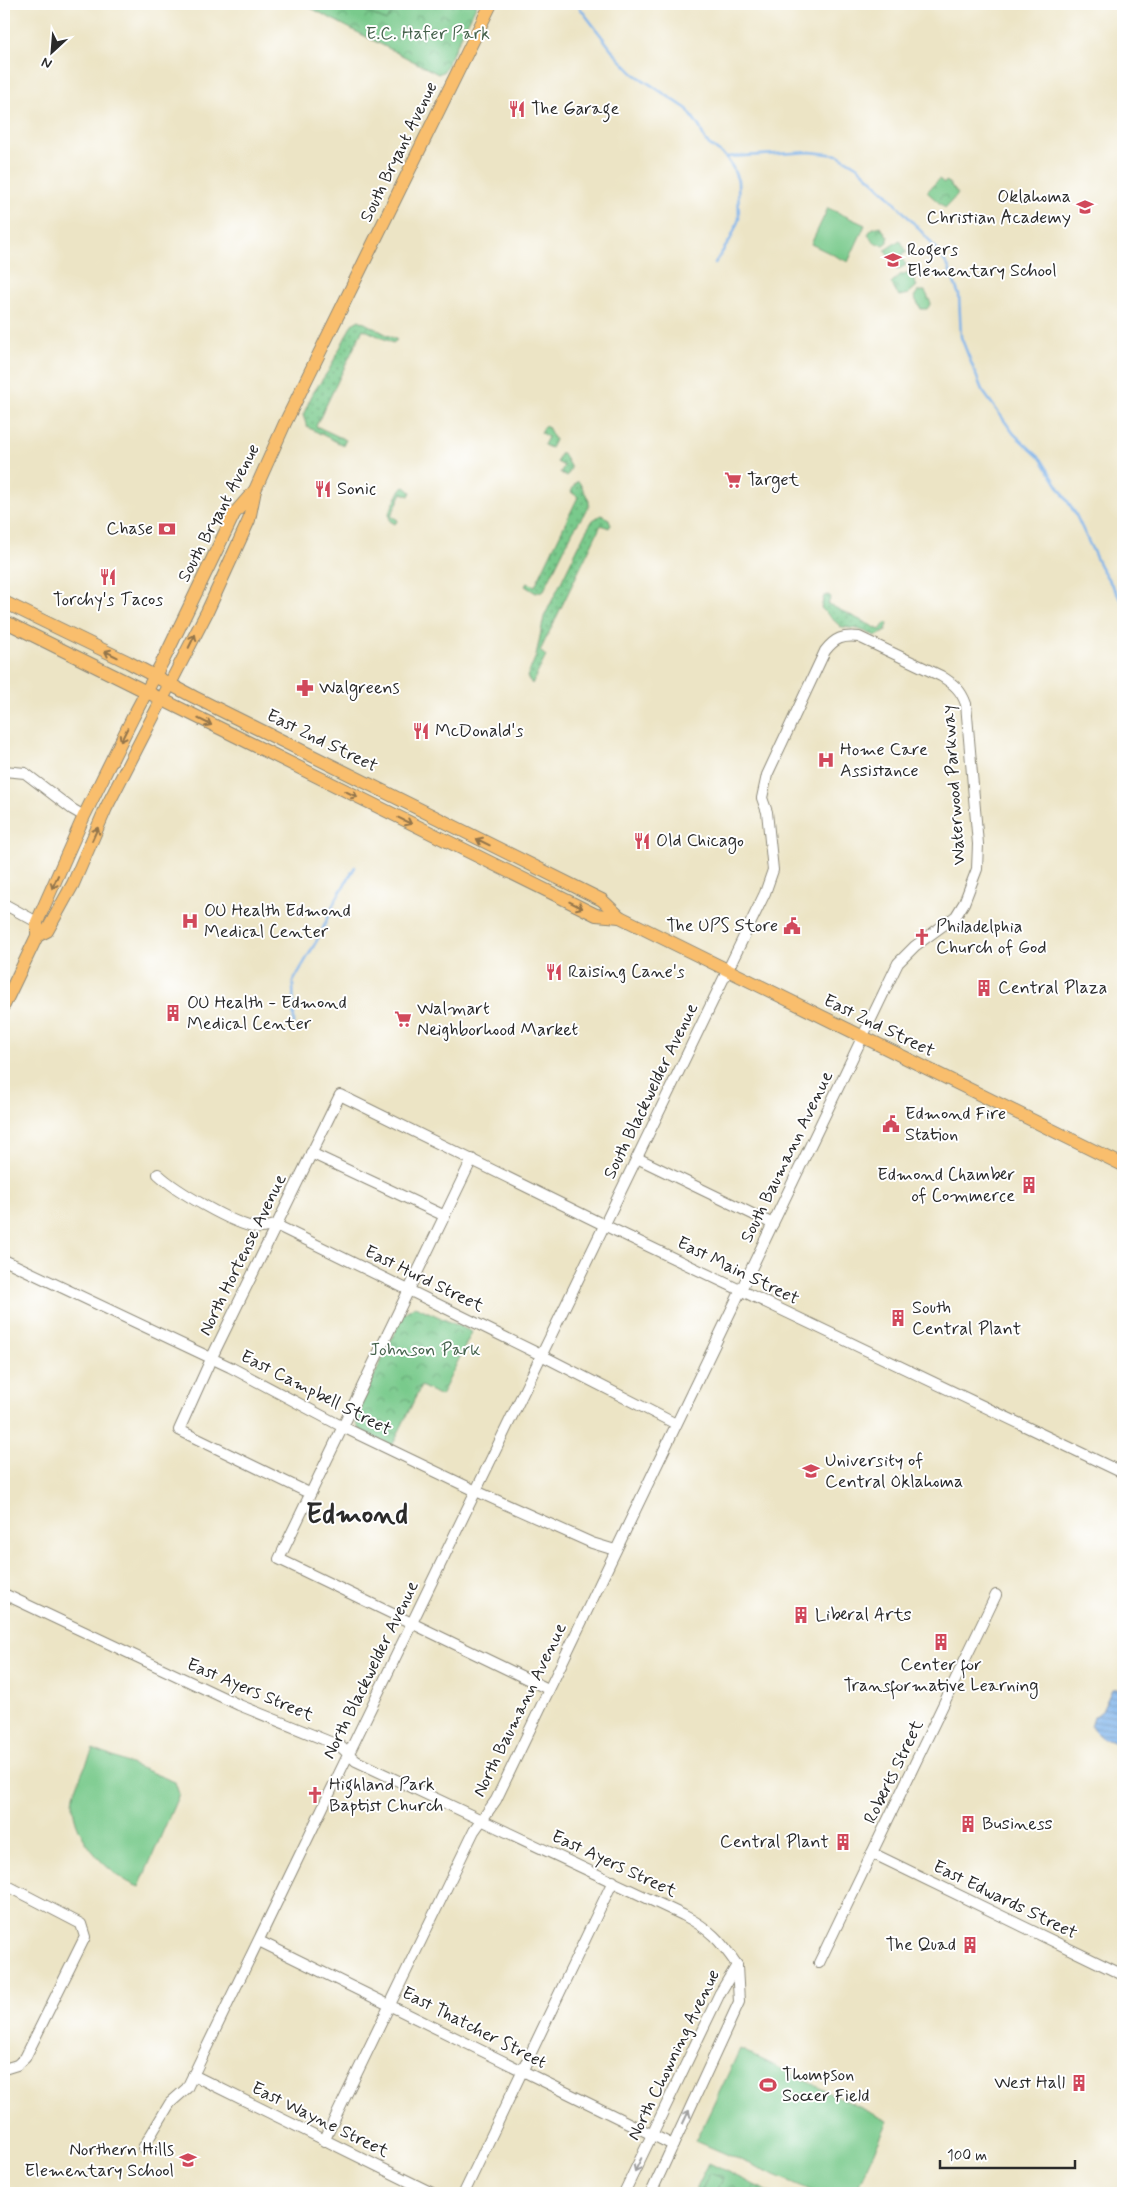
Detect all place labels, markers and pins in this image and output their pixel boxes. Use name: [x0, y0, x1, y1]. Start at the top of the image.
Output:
place label: The Garage: [531, 97, 620, 123]
restaurant icon: The Garage: [507, 99, 527, 119]
place label: Oklahoma Christian Academy: [927, 185, 1071, 230]
school or university icon: Oklahoma Christian Academy: [1075, 197, 1095, 217]
place label: Rogers Elementary School: [907, 238, 1057, 283]
school or university icon: Rogers Elementary School: [883, 250, 903, 270]
place label: Target: [747, 468, 800, 493]
supermarket icon: Target: [723, 470, 743, 490]
place label: Sonic: [337, 477, 376, 501]
restaurant icon: Sonic: [313, 479, 333, 499]
place label: Chase: [106, 517, 153, 541]
bank icon: Chase: [157, 519, 177, 539]
restaurant icon: Torchy's Tacos: [98, 567, 118, 587]
place label: Torchy's Tacos: [53, 588, 163, 612]
place label: Walgreens: [319, 676, 400, 701]
pharmacy icon: Walgreens: [295, 678, 315, 698]
place label: McDonald's: [435, 719, 523, 743]
restaurant icon: McDonald's: [411, 721, 431, 741]
place label: Home Care Assistance: [840, 738, 928, 783]
hospital icon: Home Care Assistance: [816, 750, 836, 770]
place label: Old Chicago: [656, 829, 744, 854]
restaurant icon: Old Chicago: [632, 831, 652, 851]
place label: OU Health Edmond Medical Center: [204, 899, 351, 944]
hospital icon: OU Health Edmond Medical Center: [180, 911, 200, 931]
place label: The UPS Store: [666, 914, 778, 938]
place label: Philadelphia Church of God: [936, 915, 1047, 960]
public building icon: The UPS Store: [782, 916, 802, 936]
church icon: Philadelphia Church of God: [912, 927, 932, 947]
place label: Raising Cane's: [568, 960, 685, 984]
restaurant icon: Raising Cane's: [544, 962, 564, 982]
place label: Central Plaza: [998, 976, 1107, 1000]
building icon: Central Plaza: [974, 978, 994, 998]
place label: OU Health - Edmond Medical Center: [187, 991, 347, 1036]
place label: Walmart Neighborhood Market: [417, 997, 578, 1042]
building icon: OU Health - Edmond Medical Center: [163, 1003, 183, 1023]
supermarket icon: Walmart Neighborhood Market: [393, 1009, 413, 1029]
place label: Edmond Fire Station: [905, 1102, 1006, 1147]
public building icon: Edmond Fire Station: [881, 1114, 901, 1134]
place label: Edmond Chamber of Commerce: [877, 1163, 1015, 1208]
building icon: Edmond Chamber of Commerce: [1019, 1175, 1039, 1195]
place label: South Central Plant: [912, 1296, 1021, 1341]
building icon: South Central Plant: [888, 1308, 908, 1328]
place label: University of Central Oklahoma: [825, 1449, 963, 1494]
school or university icon: University of Central Oklahoma: [801, 1461, 821, 1481]
place label: Liberal Arts: [815, 1603, 912, 1627]
building icon: Liberal Arts: [791, 1605, 811, 1625]
building icon: Center for Transformative Learning: [931, 1632, 951, 1652]
place label: Center for Transformative Learning: [844, 1653, 1038, 1700]
place label: Highland Park Baptist Church: [329, 1773, 443, 1818]
church icon: Highland Park Baptist Church: [305, 1785, 325, 1805]
place label: Business: [982, 1812, 1053, 1836]
building icon: Business: [958, 1814, 978, 1834]
place label: Central Plant: [720, 1830, 829, 1854]
building icon: Central Plant: [833, 1832, 853, 1852]
place label: The Quad: [885, 1933, 956, 1957]
building icon: The Quad: [960, 1935, 980, 1955]
place label: Thompson Soccer Field: [782, 2063, 869, 2108]
place label: West Hall: [994, 2071, 1065, 2095]
building icon: West Hall: [1069, 2073, 1089, 2093]
sports icon: Thompson Soccer Field: [758, 2075, 778, 2095]
place label: Northern Hills Elementary School: [24, 2138, 174, 2183]
school or university icon: Northern Hills Elementary School: [178, 2150, 198, 2170]

